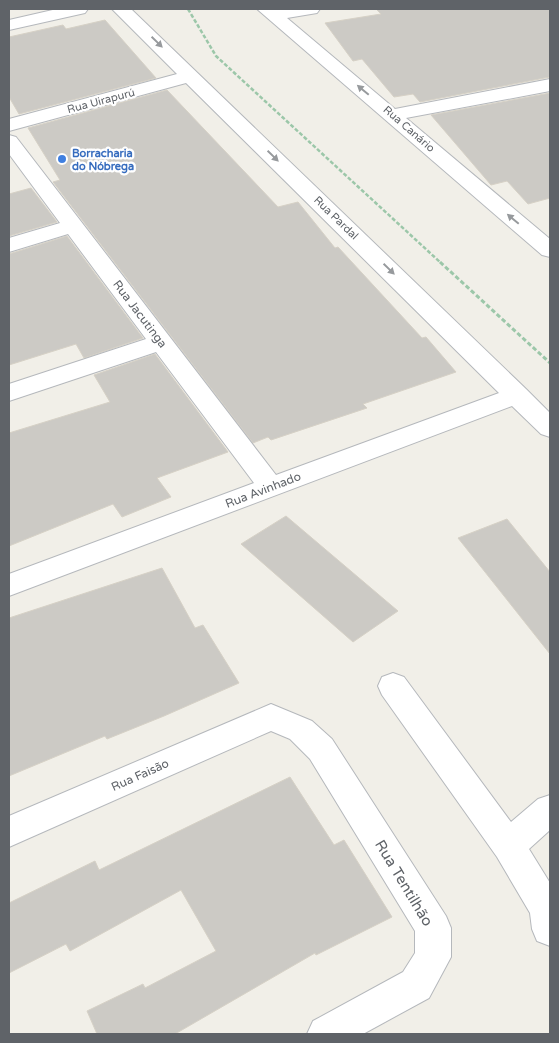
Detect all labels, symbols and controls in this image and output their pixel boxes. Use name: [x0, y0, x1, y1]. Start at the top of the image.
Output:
one-way arrow: [150, 36, 162, 48]
one-way arrow: [357, 85, 370, 96]
street label: Rua Uirapurú: [66, 86, 136, 116]
street label: Rua Canário: [381, 103, 438, 155]
place label: Borracharia do Nóbrega: [72, 147, 134, 174]
one-way arrow: [267, 150, 279, 162]
marker: Borracharia do Nóbrega: [56, 153, 68, 165]
street label: Rua Pardal: [311, 194, 361, 242]
one-way arrow: [507, 214, 519, 225]
one-way arrow: [383, 263, 395, 275]
street label: Rua Jacutinga: [110, 277, 170, 351]
street label: Rua Avinhado: [223, 469, 303, 511]
street label: Rua Faisão: [109, 756, 171, 794]
street label: Rua Tentilhão: [371, 837, 437, 929]

